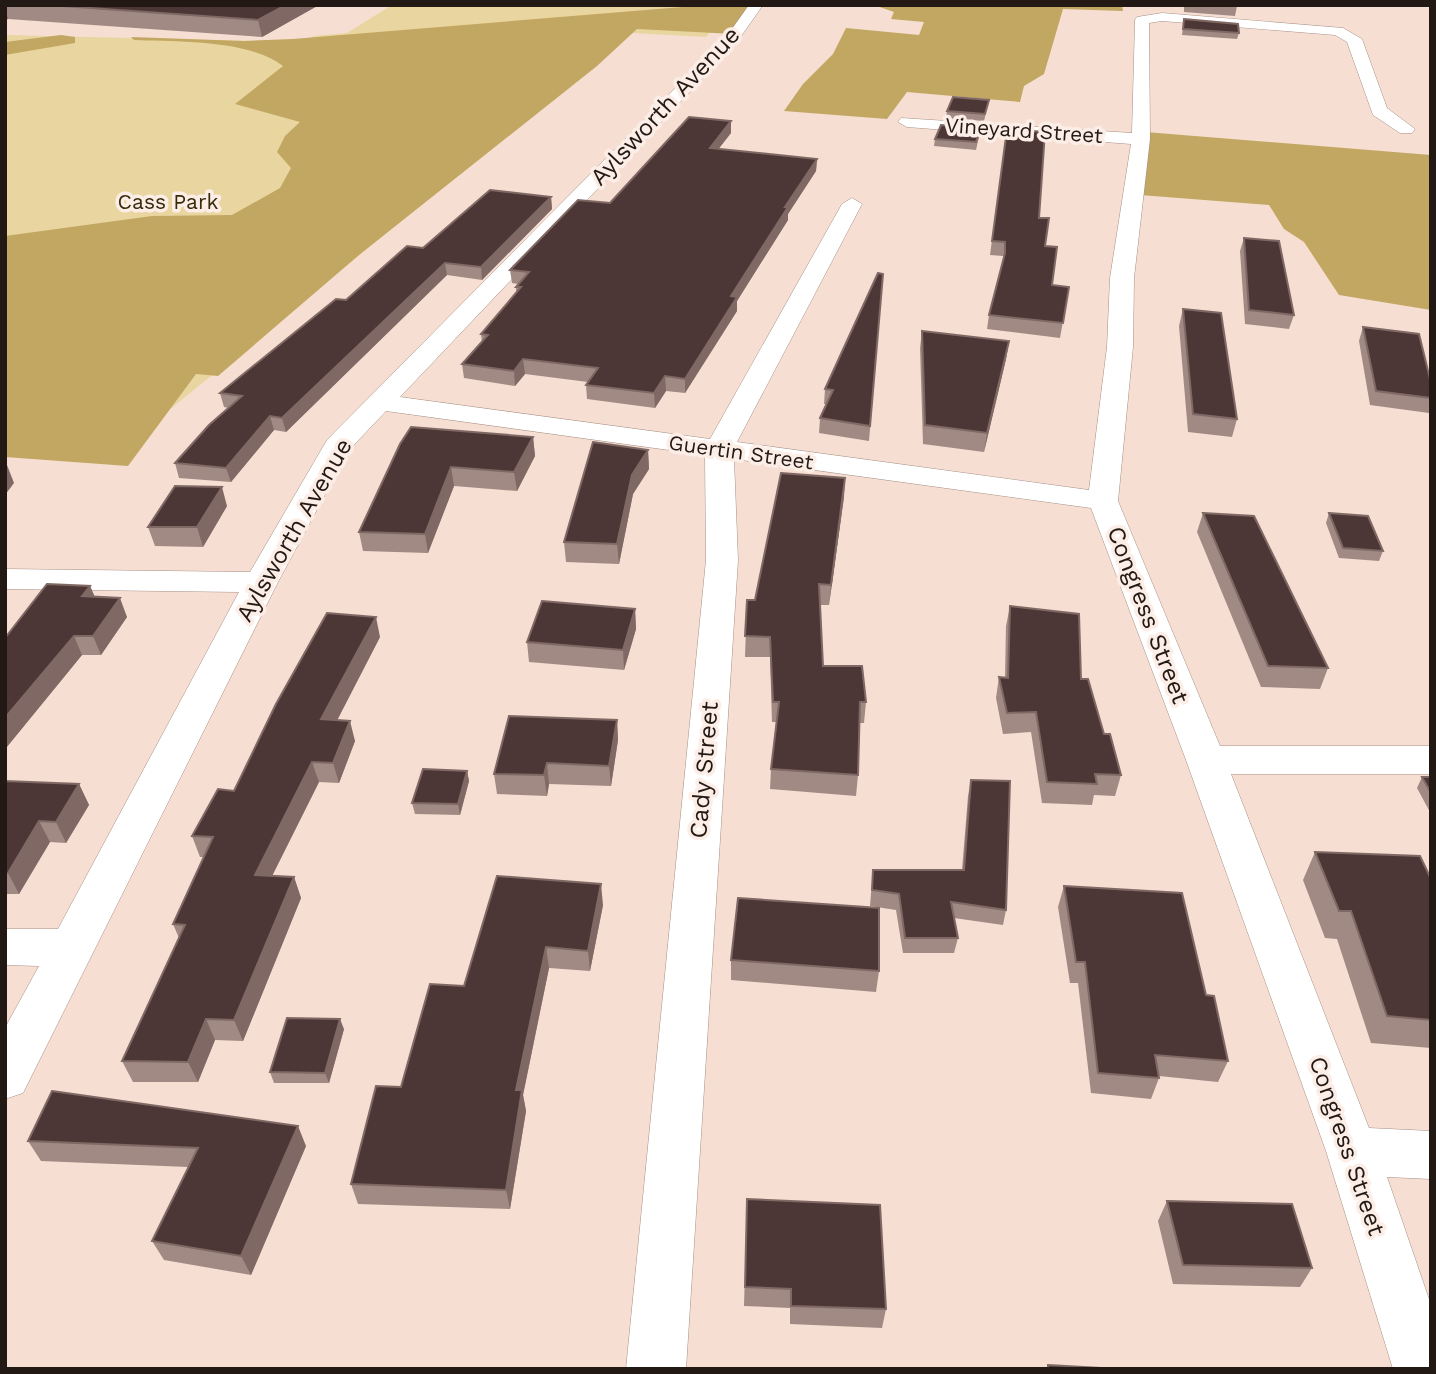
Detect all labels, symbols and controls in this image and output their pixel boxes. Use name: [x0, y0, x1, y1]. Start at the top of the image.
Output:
street label: Aylsworth Avenue: [584, 21, 746, 191]
street label: Vineyard Street: [944, 112, 1104, 148]
park label: Cass Park: [118, 189, 218, 214]
street label: Guertin Street: [667, 429, 815, 475]
street label: Aylsworth Avenue: [230, 434, 358, 626]
street label: Congress Street: [1101, 522, 1195, 708]
street label: Cady Street: [684, 700, 724, 840]
street label: Congress Street: [1303, 1053, 1391, 1239]

